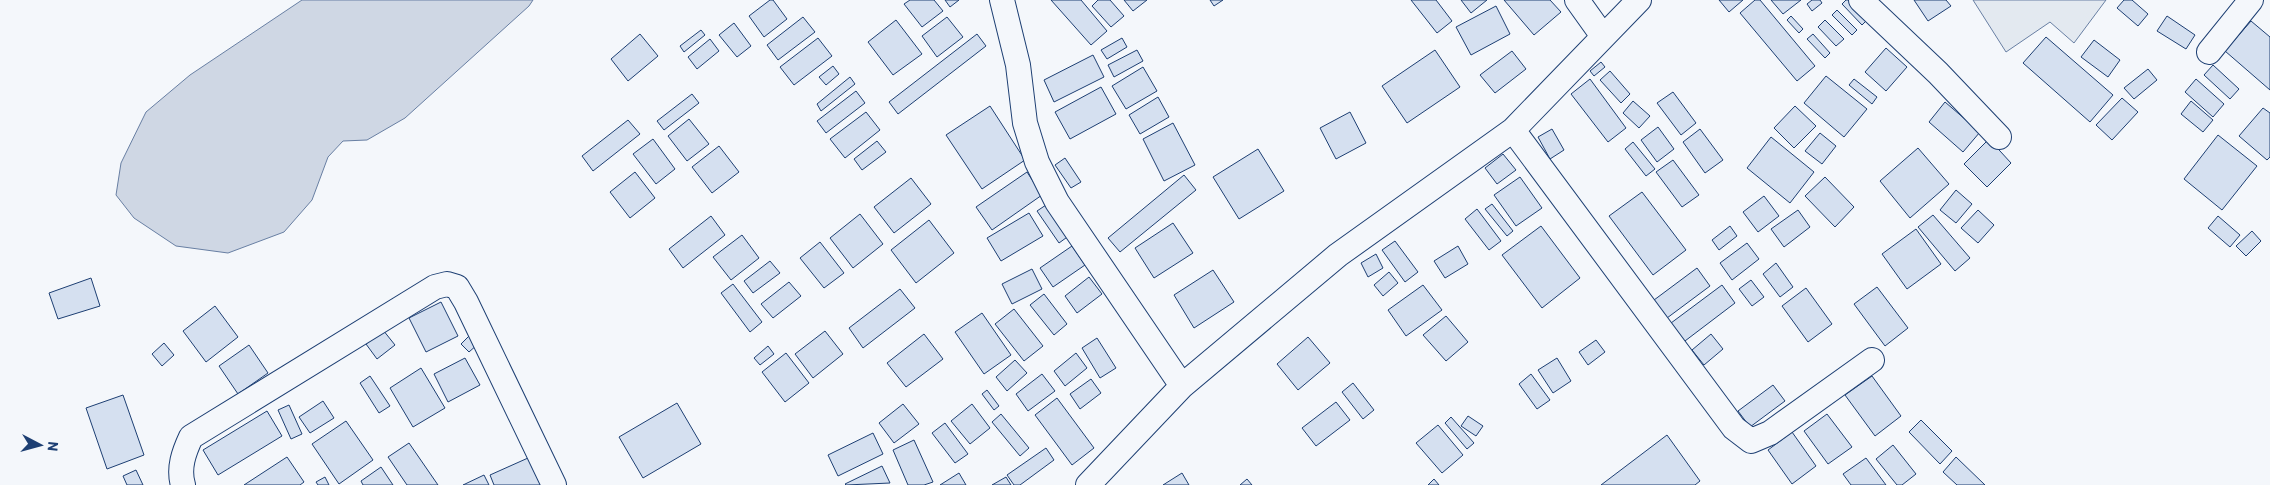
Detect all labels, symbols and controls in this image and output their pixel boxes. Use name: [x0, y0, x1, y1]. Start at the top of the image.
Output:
north arrow: [15, 420, 65, 470]
text: N: [44, 441, 62, 452]

